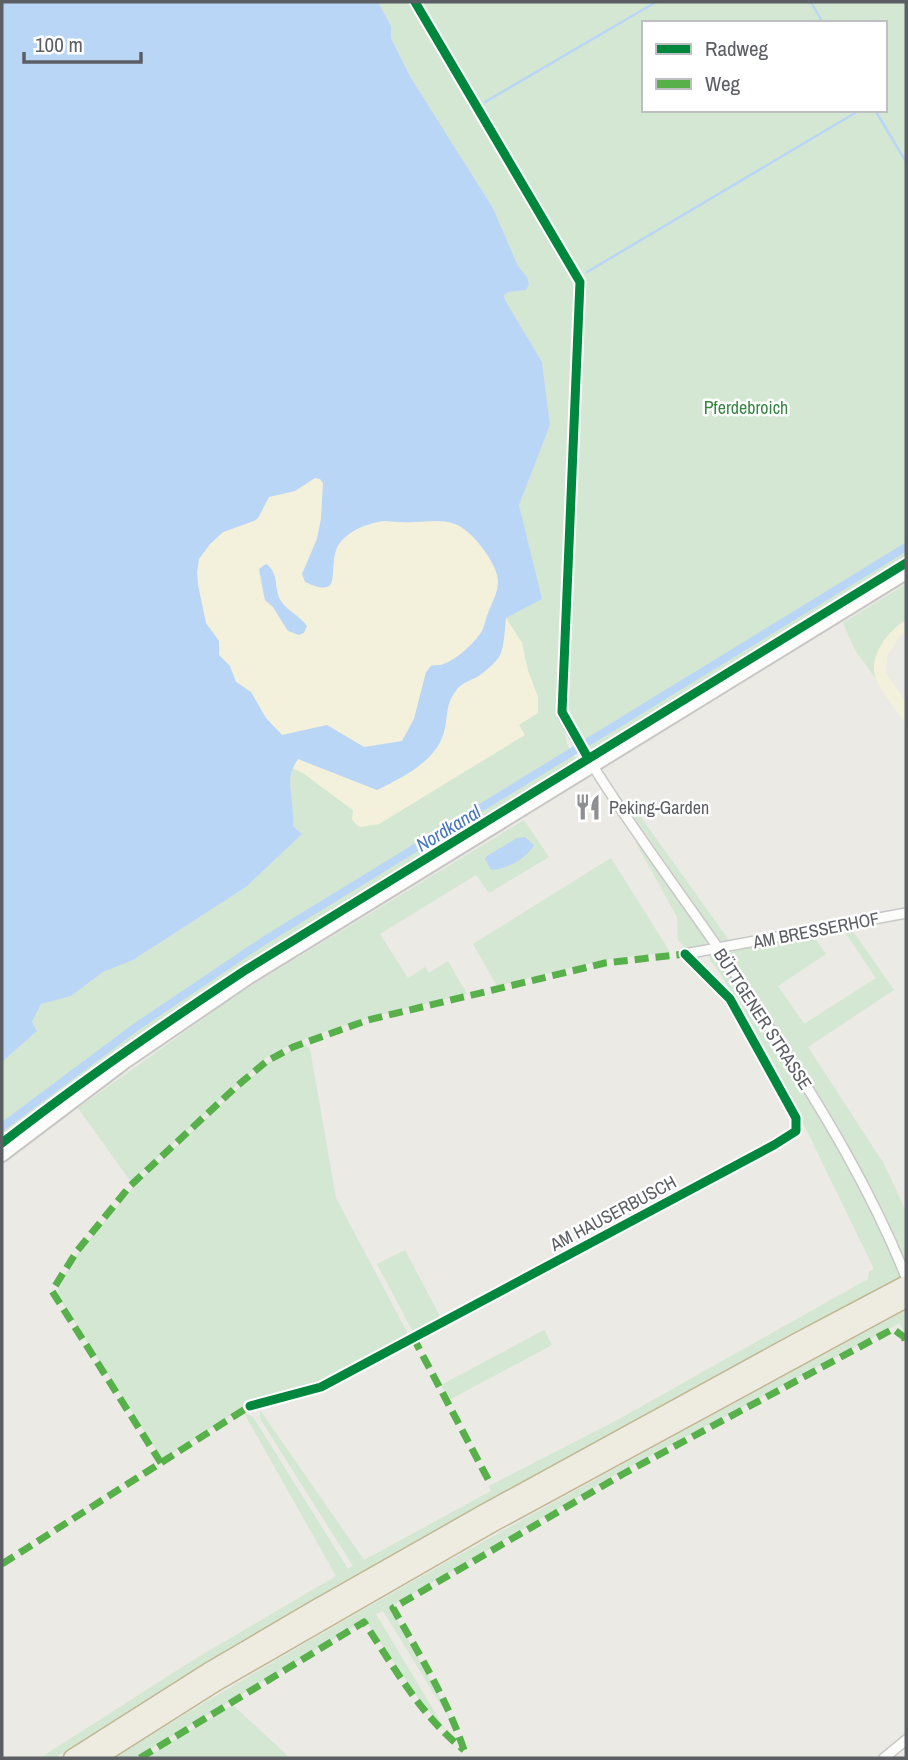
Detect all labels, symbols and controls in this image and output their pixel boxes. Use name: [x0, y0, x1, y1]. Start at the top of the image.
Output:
scale bar: [24, 21, 142, 65]
legend: [642, 21, 887, 112]
text: 100 m: [35, 30, 83, 59]
text: Radweg: [705, 34, 769, 63]
text: Weg: [705, 69, 741, 98]
park label: Pferdebroich: [704, 395, 788, 420]
restaurant icon: Peking-Garden: [573, 792, 603, 822]
place label: Peking-Garden: [609, 795, 709, 820]
water label: Nordkanal: [411, 798, 486, 857]
street label: AM BRESSERHOF: [750, 906, 881, 955]
street label: BÜTTGENER STRASSE: [708, 943, 818, 1095]
street label: AM HAUSERBUSCH: [545, 1169, 680, 1257]

